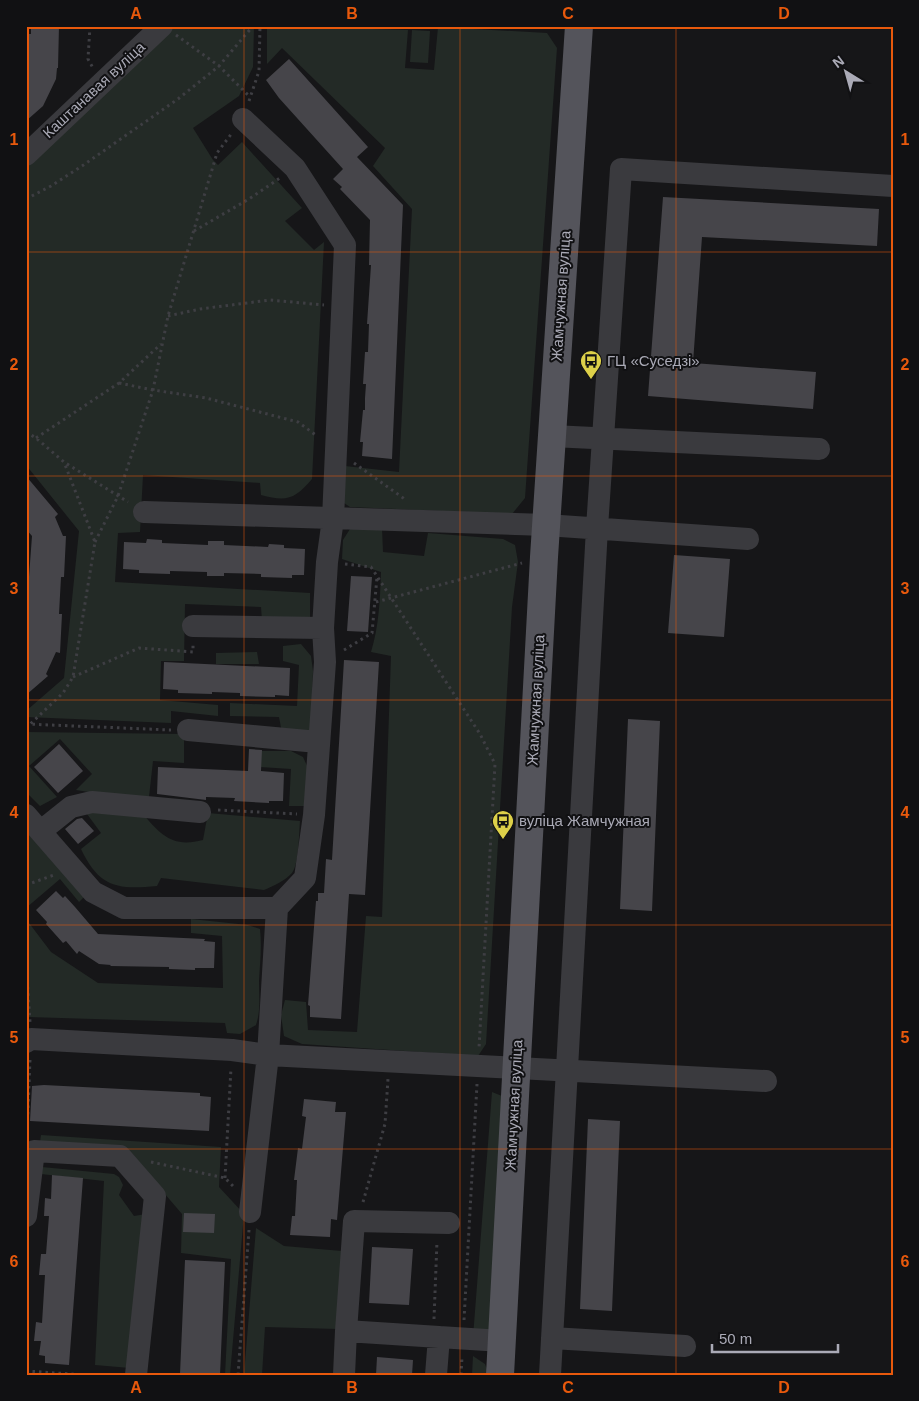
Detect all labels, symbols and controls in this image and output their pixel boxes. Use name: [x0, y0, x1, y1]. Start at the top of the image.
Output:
text: A: [130, 5, 142, 22]
text: B: [346, 5, 358, 22]
text: C: [562, 5, 574, 22]
text: D: [778, 5, 790, 22]
street label: Каштанавая вуліца: [39, 38, 149, 141]
north arrow: [822, 48, 872, 98]
text: N: [829, 52, 847, 71]
text: 1: [10, 131, 19, 148]
text: 1: [901, 131, 910, 148]
street label: Жамчужная вуліца: [547, 229, 574, 362]
bus stop icon: ГЦ «Суседзі»: [579, 349, 603, 380]
place label: ГЦ «Суседзі»: [607, 352, 700, 369]
text: 2: [10, 356, 19, 373]
text: 2: [901, 356, 910, 373]
text: 3: [10, 580, 19, 597]
text: 3: [901, 580, 910, 597]
street label: Жамчужная вуліца: [524, 633, 547, 766]
text: 4: [10, 804, 19, 821]
text: 4: [901, 804, 910, 821]
bus stop icon: вуліца Жамчужная: [491, 809, 515, 840]
place label: вуліца Жамчужная: [519, 812, 650, 829]
text: 5: [10, 1029, 19, 1046]
text: 5: [901, 1029, 910, 1046]
street label: Жамчужная вуліца: [502, 1038, 525, 1171]
text: 6: [10, 1253, 19, 1270]
text: 6: [901, 1253, 910, 1270]
scale bar: [712, 1321, 838, 1353]
text: 50 m: [719, 1330, 752, 1347]
text: A: [130, 1379, 142, 1396]
text: B: [346, 1379, 358, 1396]
text: C: [562, 1379, 574, 1396]
text: D: [778, 1379, 790, 1396]

